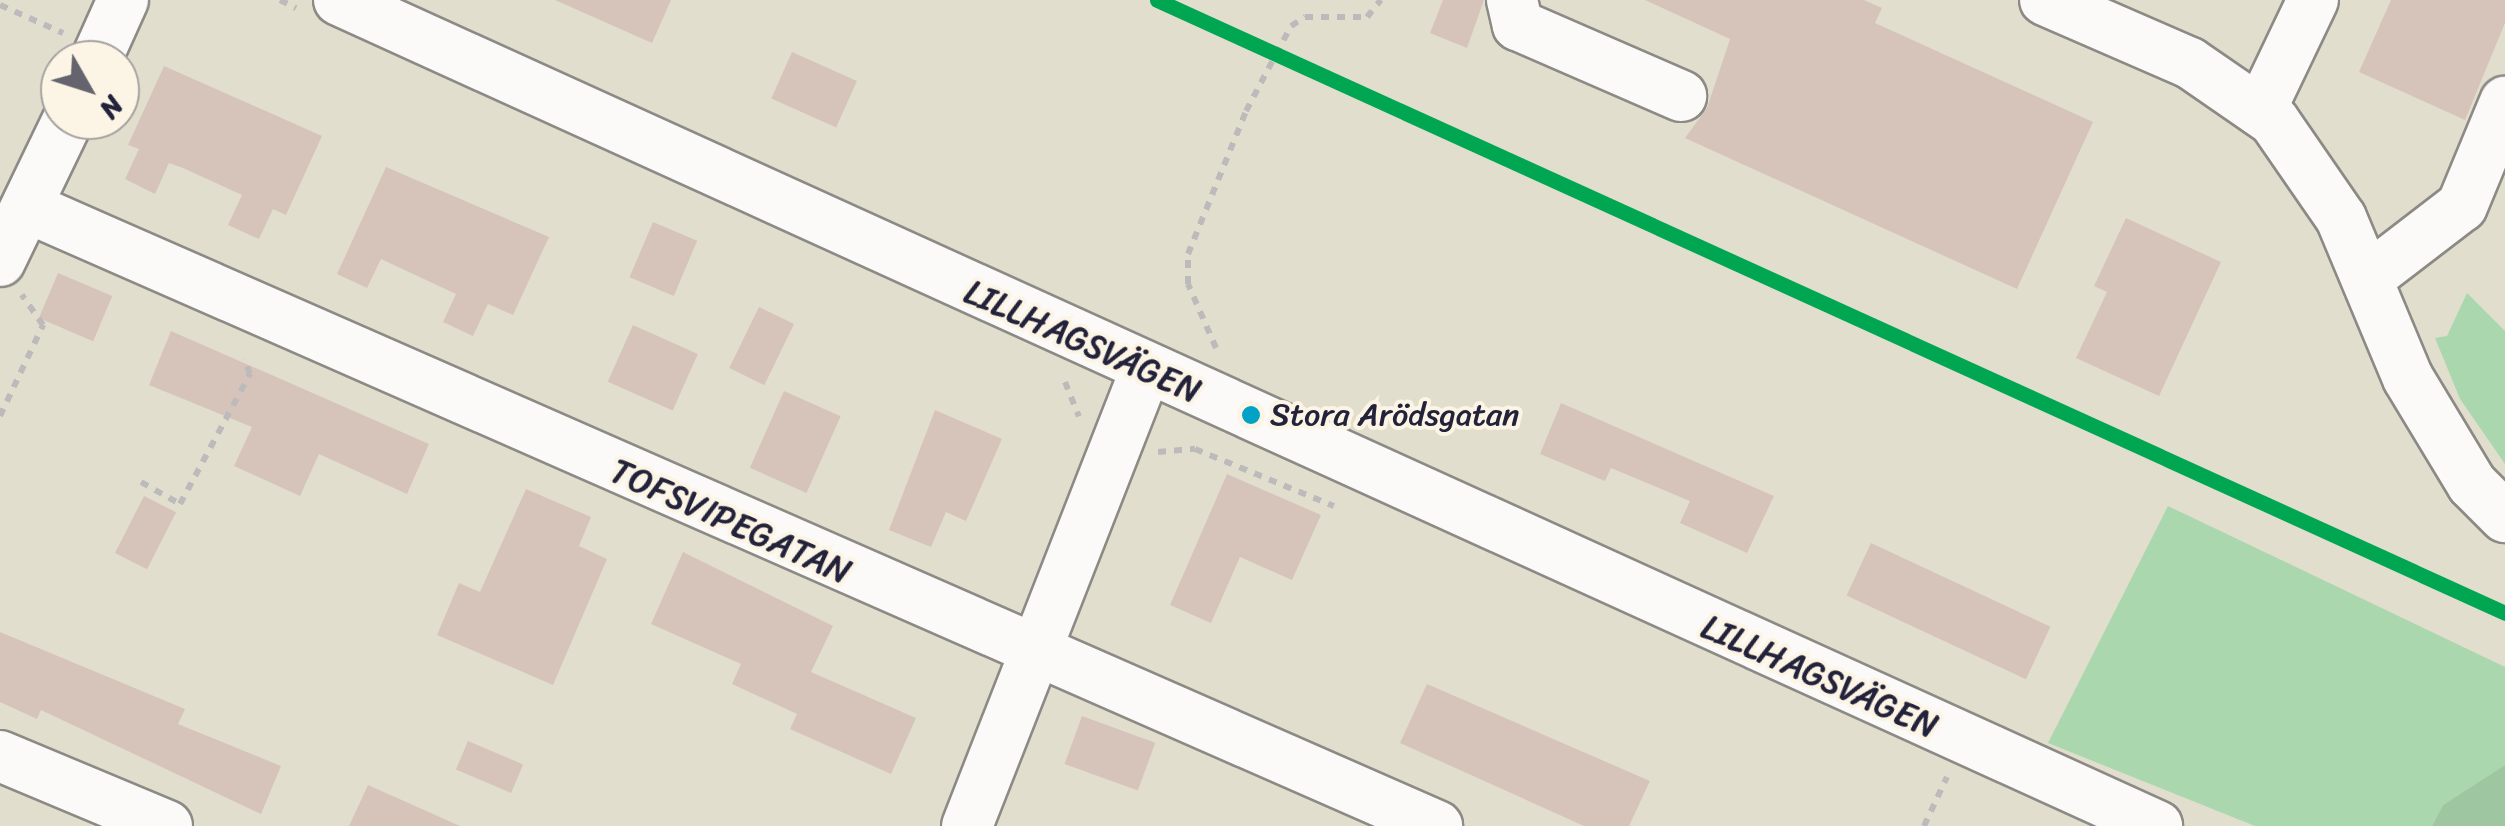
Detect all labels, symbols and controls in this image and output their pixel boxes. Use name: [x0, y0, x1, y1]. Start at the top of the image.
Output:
north arrow: [40, 40, 140, 140]
text: N: [87, 85, 137, 131]
street label: LILLHAGSVÄGEN: [958, 270, 1208, 412]
place label: Stora Arödsgatan: [1270, 396, 1518, 434]
marker: Stora Arödsgatan: [1241, 405, 1261, 425]
street label: TOFSVIPEGATAN: [604, 449, 858, 593]
street label: LILLHAGSVÄGEN: [1695, 605, 1945, 747]

